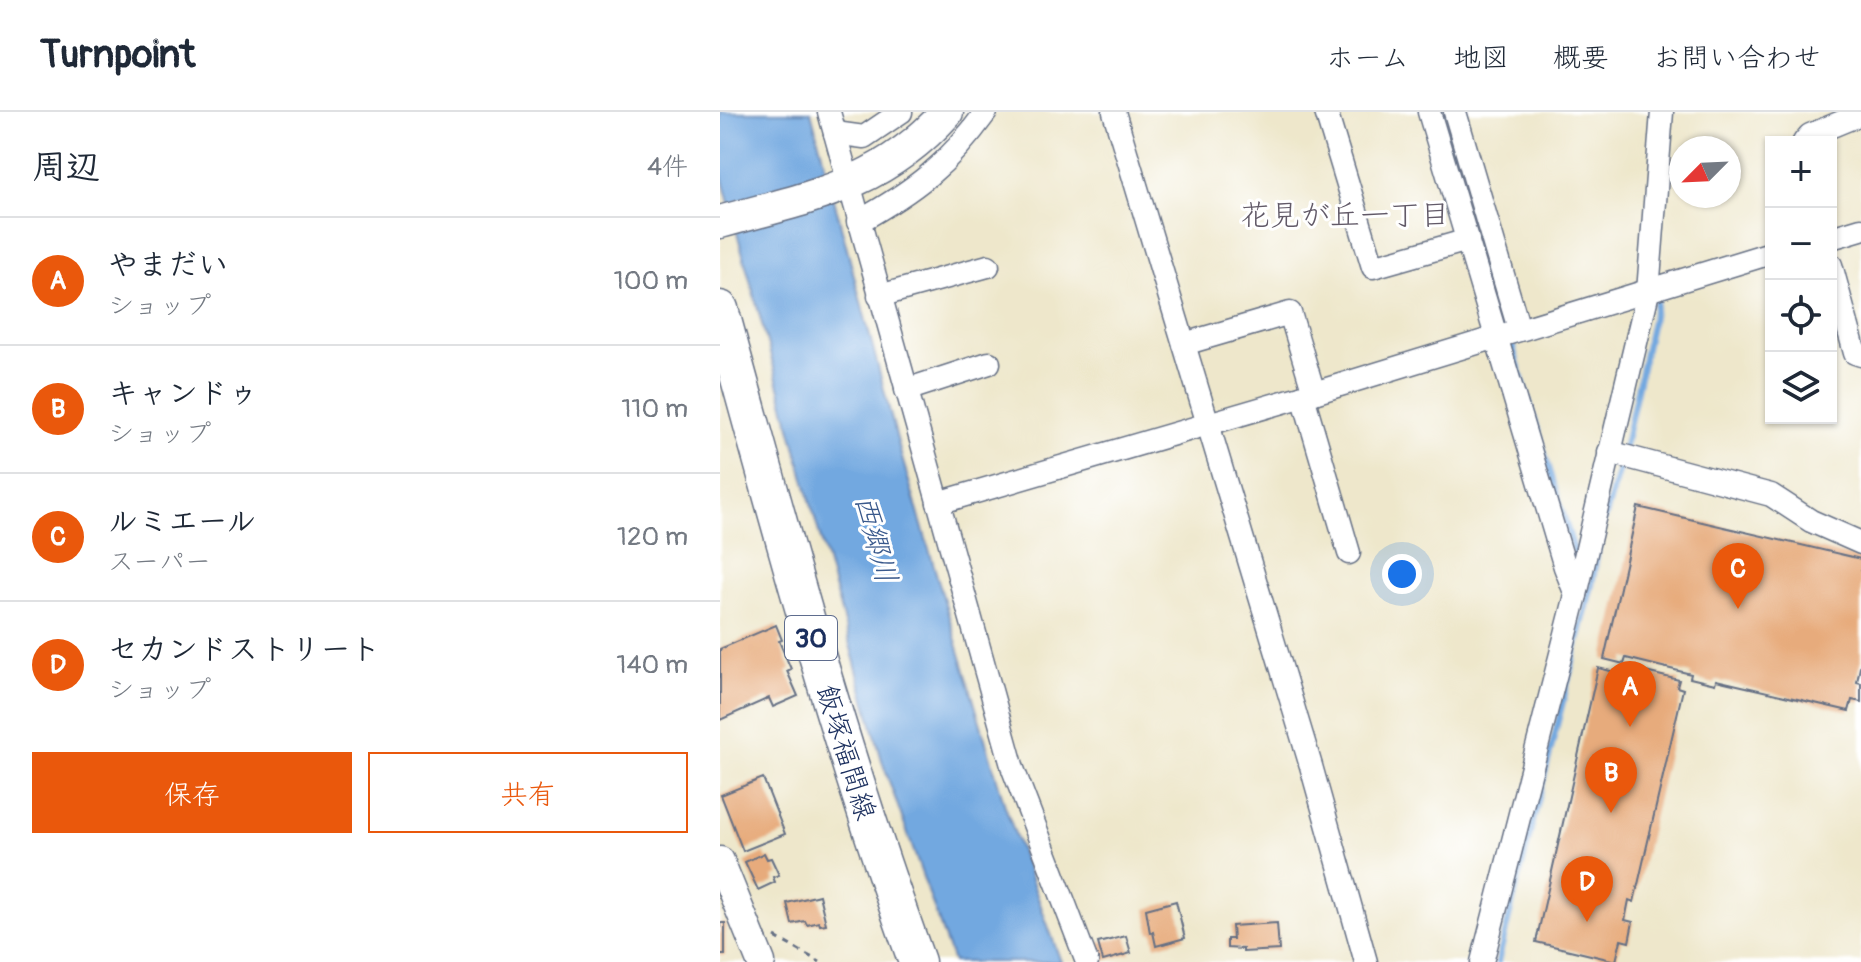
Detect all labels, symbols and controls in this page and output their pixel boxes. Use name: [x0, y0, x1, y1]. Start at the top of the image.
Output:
text: Turnpoint: [40, 31, 195, 79]
text: ホーム: [1326, 41, 1409, 76]
text: 地図: [1453, 41, 1509, 76]
text: 概要: [1553, 41, 1609, 76]
text: お問い合わせ: [1653, 41, 1821, 76]
north arrow: [1669, 136, 1741, 208]
map controls: [1765, 136, 1837, 424]
button: +: [1765, 136, 1837, 208]
text: 周辺: [32, 146, 100, 189]
text: 4件: [647, 151, 688, 183]
district label: 花見が丘一丁目: [1240, 197, 1450, 234]
button: −: [1765, 208, 1837, 280]
text: やまだい: [108, 247, 228, 284]
text: A: [50, 265, 66, 297]
text: 100 m: [614, 265, 688, 297]
button: locate: [1765, 280, 1837, 352]
text: ショップ: [108, 290, 211, 322]
button: layers: [1765, 352, 1837, 424]
text: キャンドゥ: [108, 375, 258, 412]
text: B: [51, 393, 65, 425]
text: 110 m: [621, 393, 688, 425]
text: ショップ: [108, 418, 211, 450]
water label: 西郷川: [846, 491, 905, 587]
text: ルミエール: [108, 503, 256, 540]
text: C: [50, 521, 66, 553]
text: 120 m: [617, 521, 688, 553]
pin: C: [1712, 543, 1764, 609]
text: スーパー: [108, 546, 211, 578]
your location: [1382, 554, 1422, 594]
road number: 30: [785, 616, 837, 660]
text: セカンドストリート: [108, 631, 380, 668]
text: D: [50, 649, 66, 681]
text: 140 m: [616, 649, 688, 681]
pin: A: [1604, 661, 1656, 727]
text: ショップ: [108, 674, 211, 706]
street label: 飯塚福間線: [808, 680, 883, 825]
pin: B: [1585, 747, 1637, 813]
button: 保存: [32, 752, 352, 833]
button: 共有: [368, 752, 688, 833]
pin: D: [1561, 856, 1613, 922]

